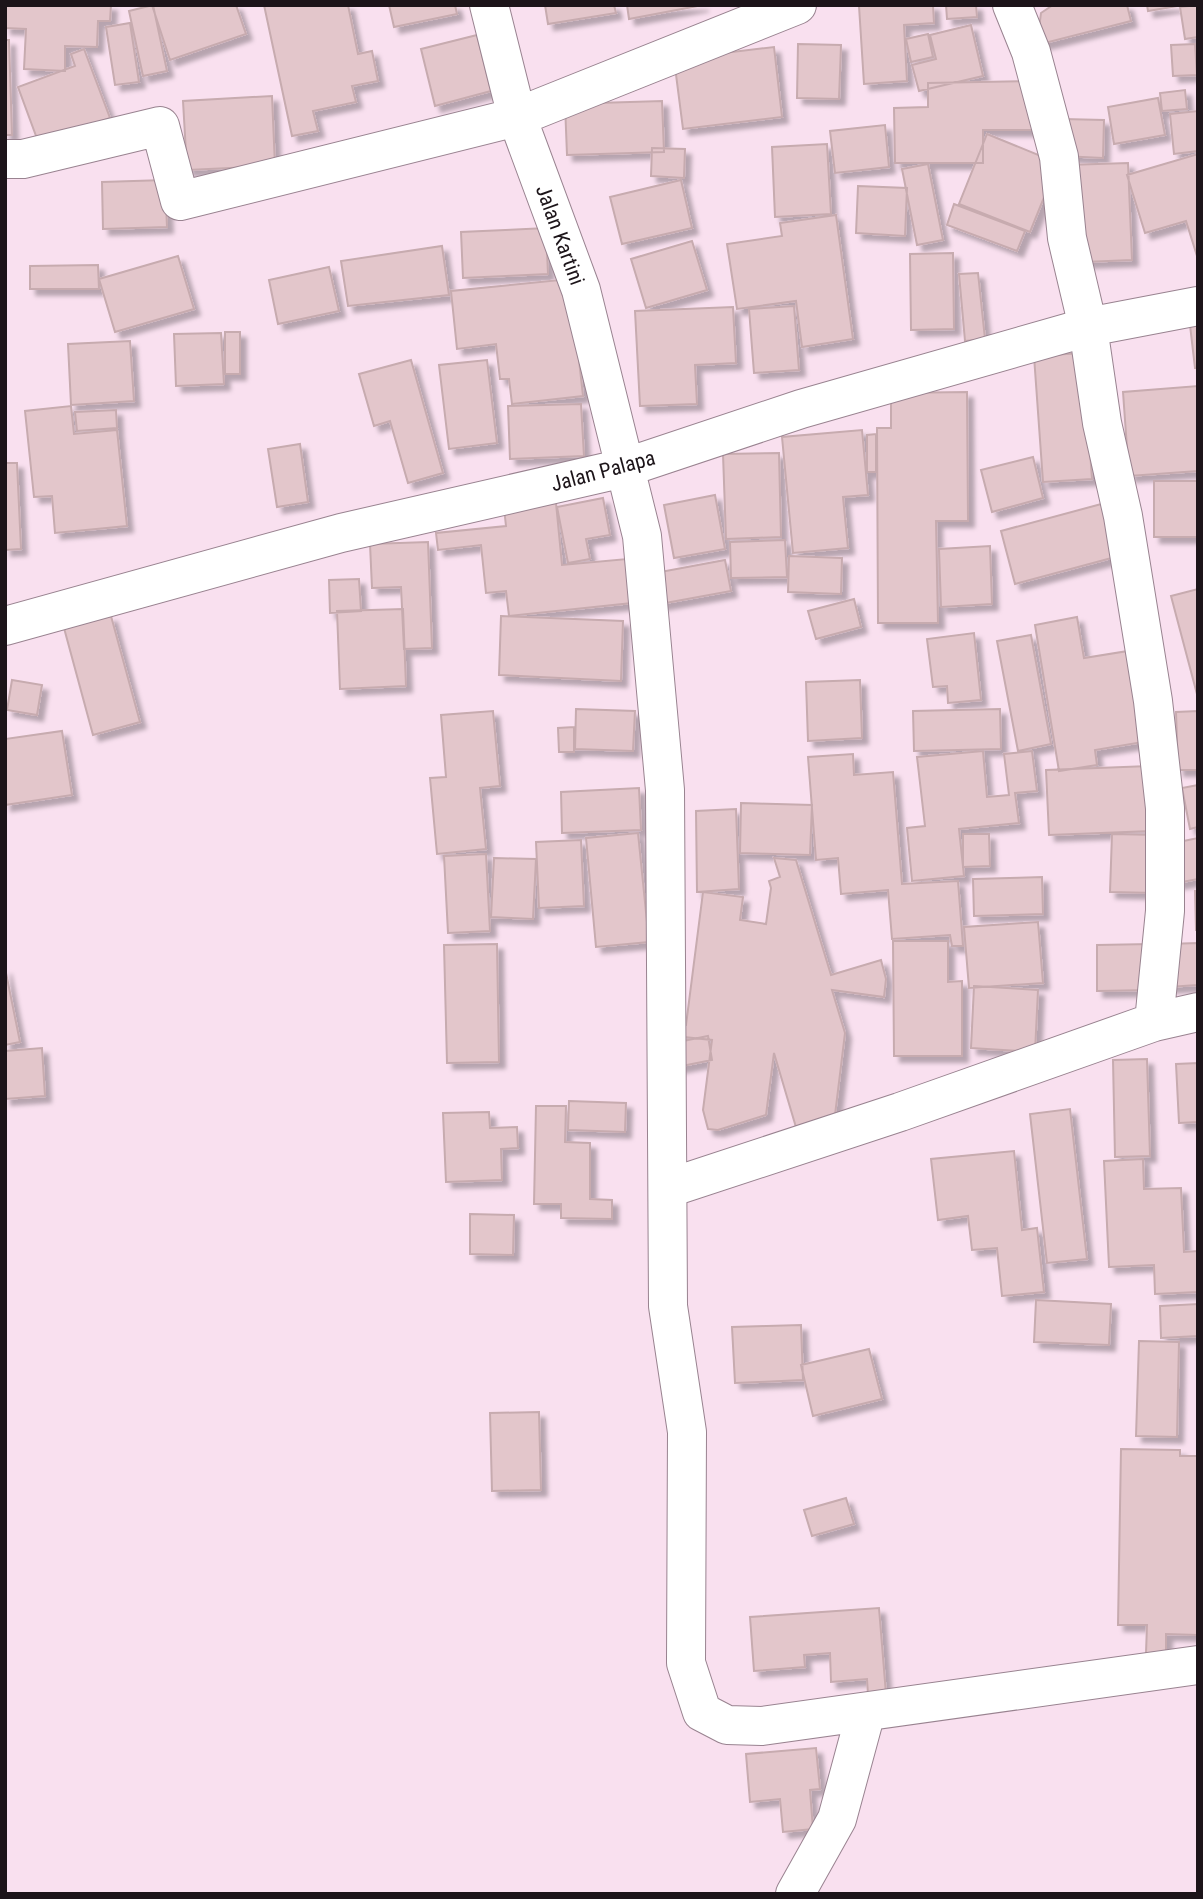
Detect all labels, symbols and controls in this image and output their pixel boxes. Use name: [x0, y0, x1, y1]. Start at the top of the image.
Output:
street label: Jalan Kartini: [531, 182, 589, 288]
street label: Jalan Palapa: [548, 446, 658, 496]

